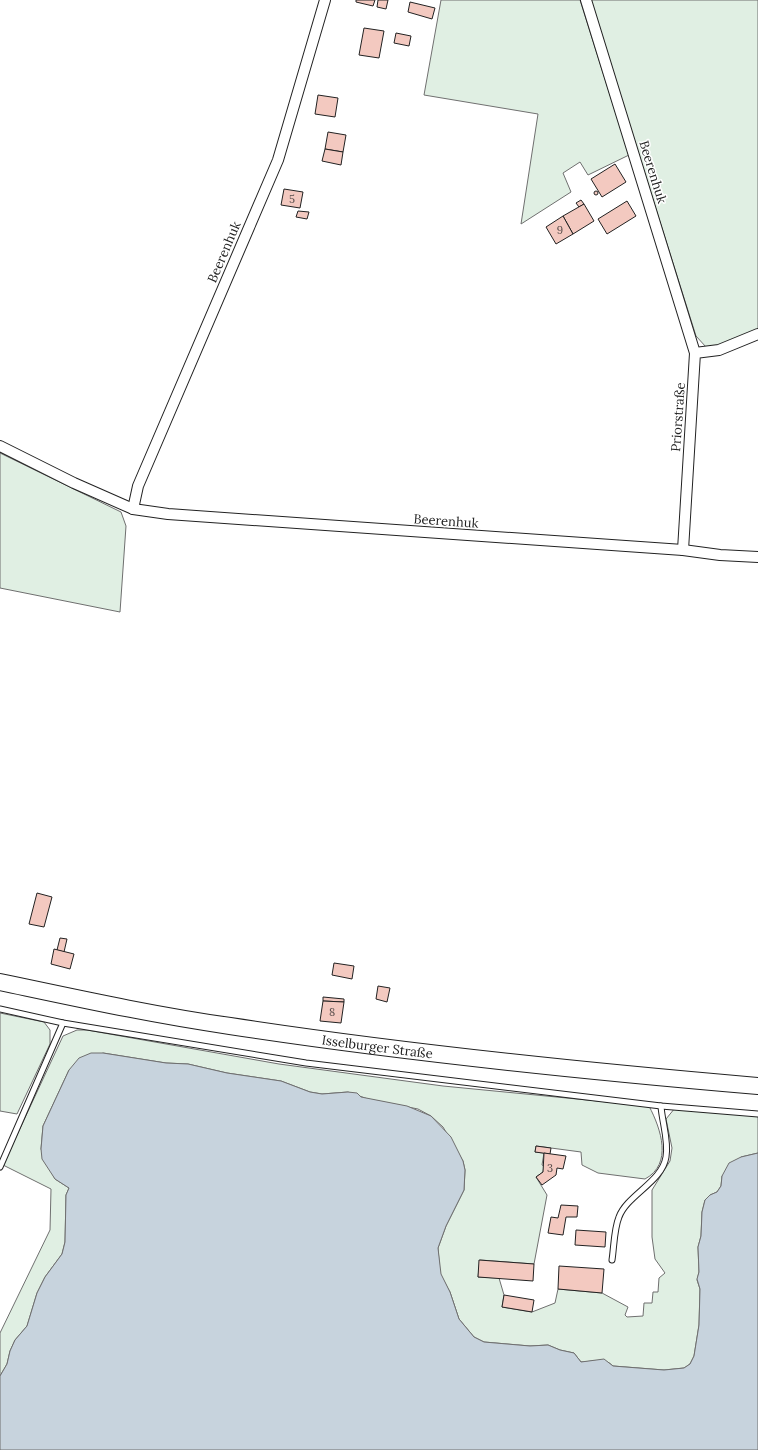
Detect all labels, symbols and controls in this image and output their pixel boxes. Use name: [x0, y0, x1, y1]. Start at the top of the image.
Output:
street label: Beerenhuk: [635, 138, 671, 206]
house number: 5: [289, 192, 295, 206]
street label: Beerenhuk: [203, 219, 245, 285]
house number: 9: [557, 223, 563, 237]
street label: Priorstraße: [667, 382, 689, 452]
street label: Beerenhuk: [413, 510, 479, 532]
house number: 8: [329, 1005, 335, 1019]
street label: Isselburger Straße: [321, 1031, 434, 1062]
house number: 3: [547, 1161, 553, 1175]

